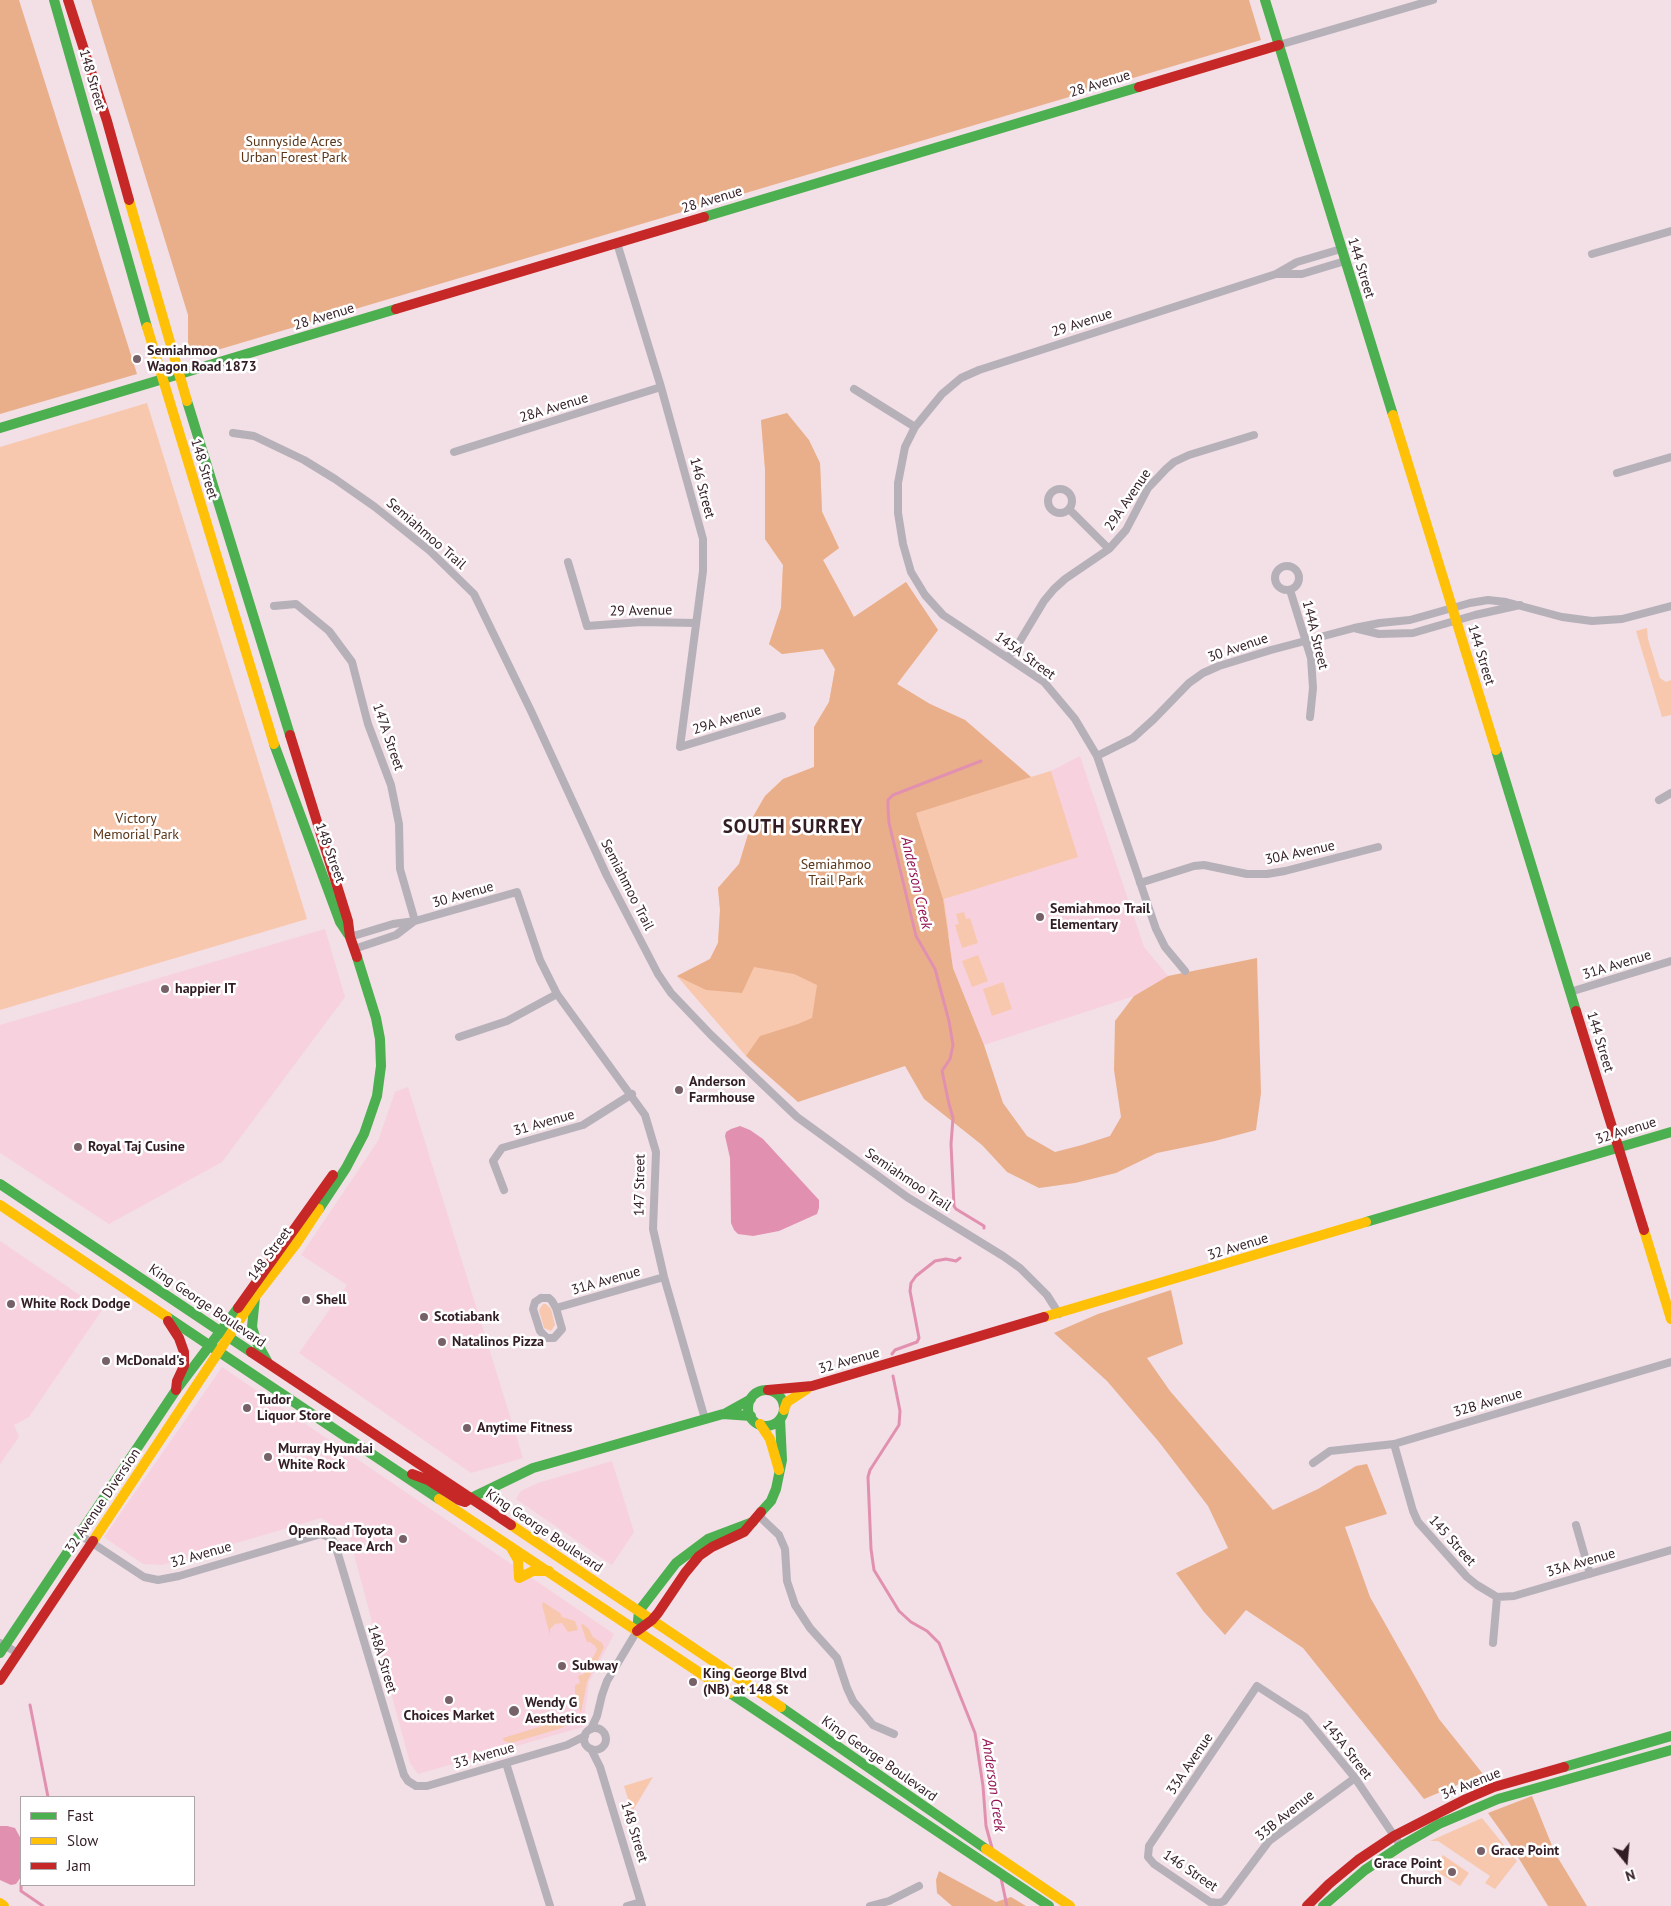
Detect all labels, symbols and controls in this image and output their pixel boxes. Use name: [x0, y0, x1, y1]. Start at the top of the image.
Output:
street label: 148 Street: [75, 48, 109, 112]
street label: 28 Avenue: [1068, 67, 1132, 101]
park label: Sunnyside Acres Urban Forest Park: [241, 134, 347, 166]
street label: 28 Avenue: [680, 183, 744, 217]
street label: 144 Street: [1344, 236, 1378, 300]
street label: 28 Avenue: [292, 300, 356, 334]
street label: 29 Avenue: [1050, 305, 1114, 341]
place label: Semiahmoo Wagon Road 1873: [147, 343, 257, 376]
marker: Semiahmoo Wagon Road 1873: [131, 353, 143, 365]
street label: 28A Avenue: [518, 390, 590, 426]
street label: 148 Street: [187, 437, 221, 501]
street label: 146 Street: [686, 456, 718, 520]
street label: 29A Avenue: [1101, 466, 1155, 534]
street label: Semiahmoo Trail: [383, 495, 469, 573]
street label: 144A Street: [1298, 599, 1332, 671]
street label: 29 Avenue: [609, 602, 673, 620]
street label: 144 Street: [1464, 623, 1498, 687]
street label: 145A Street: [992, 628, 1058, 684]
street label: 30 Avenue: [1206, 630, 1270, 666]
street label: 147A Street: [369, 701, 407, 773]
street label: 29A Avenue: [691, 702, 763, 738]
park label: Victory Memorial Park: [93, 811, 179, 844]
district label: SOUTH SURREY: [721, 817, 865, 839]
street label: 148 Street: [311, 821, 349, 885]
water label: Anderson Creek: [897, 835, 935, 931]
street label: Semiahmoo Trail: [597, 837, 657, 933]
street label: 30A Avenue: [1264, 837, 1336, 869]
park label: Semiahmoo Trail Park: [801, 857, 871, 890]
street label: 30 Avenue: [431, 878, 495, 912]
place label: Semiahmoo Trail Elementary: [1050, 901, 1150, 934]
marker: Semiahmoo Trail Elementary: [1034, 911, 1046, 923]
street label: 31A Avenue: [1581, 947, 1653, 983]
place label: happier IT: [175, 981, 236, 997]
marker: happier IT: [159, 983, 171, 995]
street label: 144 Street: [1583, 1010, 1617, 1074]
place label: Anderson Farmhouse: [689, 1074, 755, 1106]
marker: Anderson Farmhouse: [673, 1084, 685, 1096]
street label: 31 Avenue: [512, 1106, 576, 1140]
street label: 32 Avenue: [1594, 1114, 1658, 1148]
place label: Royal Taj Cusine: [88, 1139, 185, 1155]
marker: Royal Taj Cusine: [72, 1141, 84, 1153]
street label: Semiahmoo Trail: [862, 1145, 954, 1215]
street label: 147 Street: [631, 1154, 649, 1216]
street label: 148 Street: [245, 1224, 295, 1284]
street label: 32 Avenue: [1206, 1230, 1270, 1264]
street label: King George Boulevard: [145, 1261, 269, 1351]
street label: 31A Avenue: [570, 1263, 642, 1299]
place label: Shell: [316, 1292, 346, 1308]
marker: Shell: [300, 1294, 312, 1306]
place label: White Rock Dodge: [21, 1296, 130, 1312]
marker: White Rock Dodge: [5, 1298, 17, 1310]
place label: Scotiabank: [434, 1309, 499, 1325]
marker: Scotiabank: [418, 1311, 430, 1323]
place label: Natalinos Pizza: [452, 1334, 544, 1350]
marker: Natalinos Pizza: [436, 1336, 448, 1348]
street label: 32 Avenue: [817, 1344, 881, 1378]
place label: McDonald's: [116, 1353, 185, 1369]
marker: McDonald's: [100, 1355, 112, 1367]
street label: 32B Avenue: [1452, 1385, 1524, 1421]
place label: Tudor Liquor Store: [257, 1392, 331, 1424]
marker: Tudor Liquor Store: [241, 1402, 253, 1414]
place label: Anytime Fitness: [477, 1420, 572, 1436]
marker: Anytime Fitness: [461, 1422, 473, 1434]
place label: Murray Hyundai White Rock: [278, 1441, 373, 1474]
street label: 32 Avenue Diversion: [62, 1445, 144, 1557]
marker: Murray Hyundai White Rock: [262, 1451, 274, 1463]
street label: King George Boulevard: [482, 1486, 606, 1576]
street label: 145 Street: [1425, 1512, 1479, 1570]
place label: OpenRoad Toyota Peace Arch: [289, 1523, 393, 1555]
marker: OpenRoad Toyota Peace Arch: [397, 1533, 409, 1545]
street label: 32 Avenue: [169, 1538, 233, 1572]
street label: 33A Avenue: [1545, 1545, 1617, 1581]
street label: 148A Street: [364, 1623, 400, 1695]
place label: Subway: [572, 1658, 618, 1674]
marker: Subway: [556, 1660, 568, 1672]
place label: King George Blvd (NB) at 148 St: [703, 1666, 807, 1698]
marker: King George Blvd (NB) at 148 St: [687, 1676, 699, 1688]
marker: Choices Market: [443, 1694, 455, 1706]
place label: Wendy G Aesthetics: [525, 1695, 586, 1728]
marker: Wendy G Aesthetics: [507, 1704, 521, 1718]
place label: Choices Market: [404, 1708, 494, 1724]
street label: King George Boulevard: [818, 1713, 940, 1805]
street label: 145A Street: [1319, 1717, 1375, 1783]
street label: 33A Avenue: [1163, 1730, 1217, 1798]
water label: Anderson Creek: [978, 1737, 1008, 1833]
street label: 33 Avenue: [452, 1739, 516, 1773]
street label: 34 Avenue: [1439, 1764, 1503, 1804]
street label: 33B Avenue: [1252, 1787, 1318, 1845]
legend: [20, 1796, 195, 1886]
street label: 148 Street: [617, 1800, 651, 1864]
text: Fast: [67, 1806, 94, 1825]
text: Slow: [67, 1831, 98, 1850]
north arrow: [1601, 1836, 1651, 1886]
place label: Grace Point: [1491, 1843, 1559, 1859]
marker: Grace Point: [1475, 1845, 1487, 1857]
street label: 146 Street: [1159, 1847, 1221, 1895]
text: Jam: [67, 1856, 91, 1875]
place label: Grace Point Church: [1374, 1856, 1442, 1888]
text: N: [1623, 1865, 1637, 1885]
marker: Grace Point Church: [1446, 1866, 1458, 1878]

